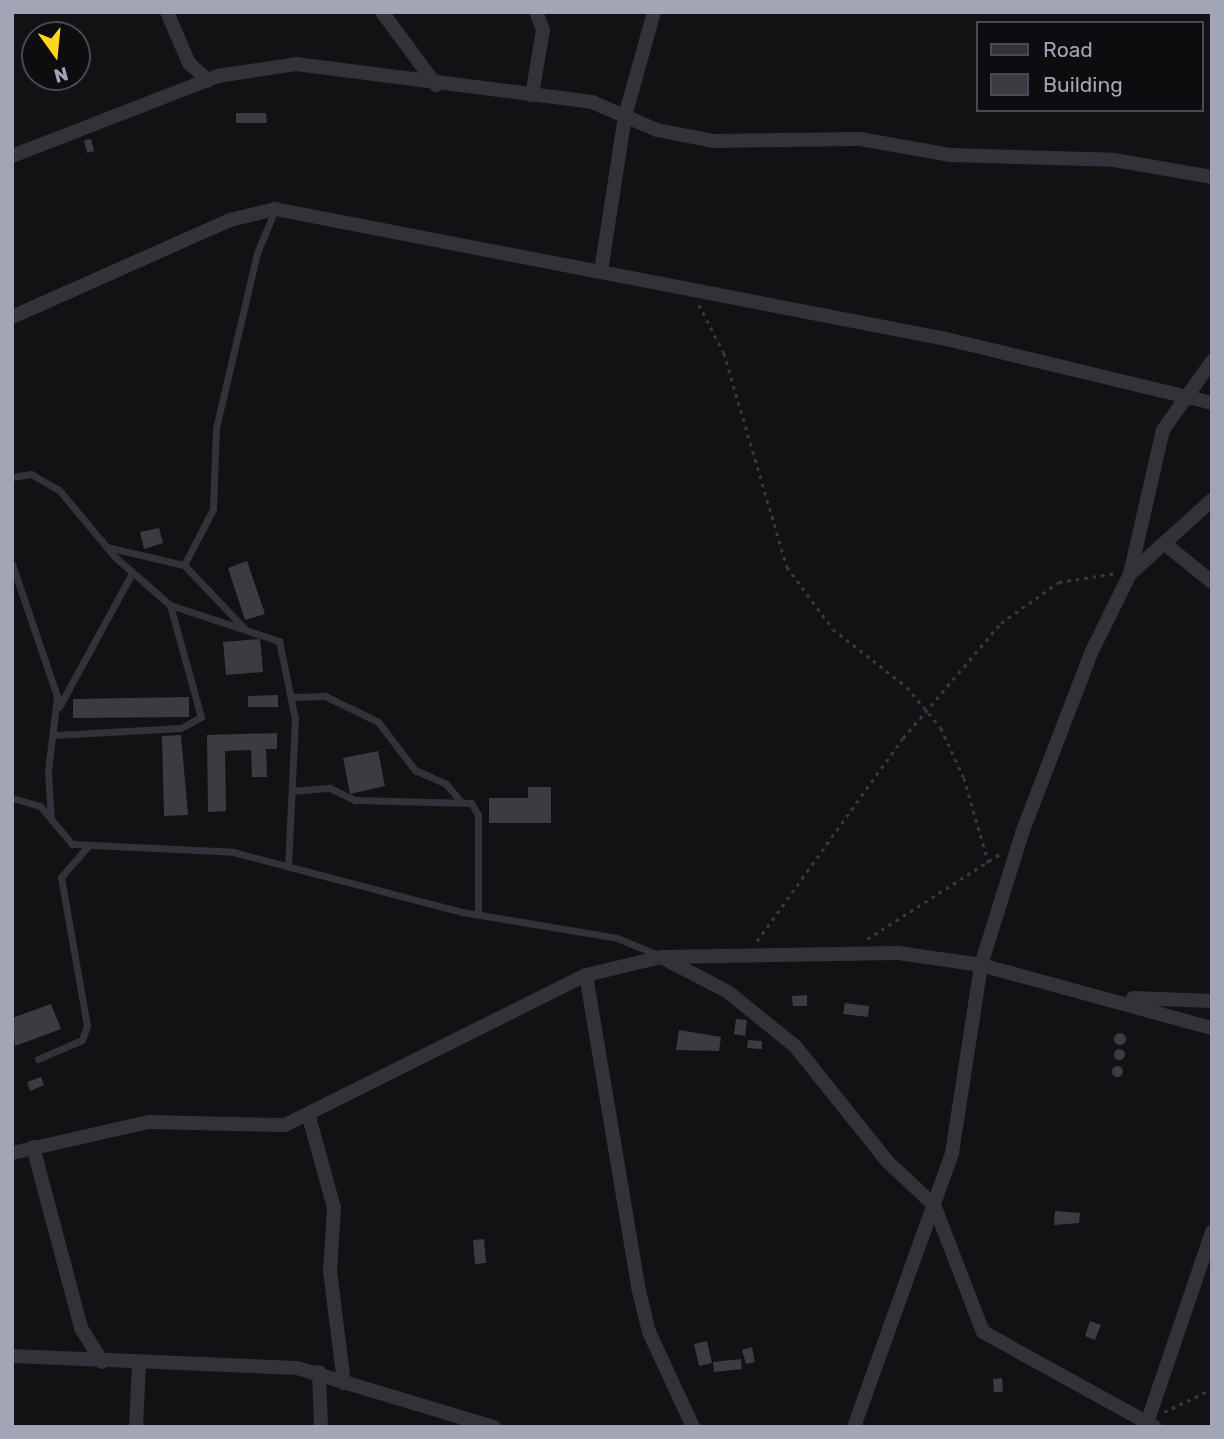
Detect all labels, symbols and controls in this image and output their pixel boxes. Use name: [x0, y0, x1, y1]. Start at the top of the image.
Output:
north arrow: [21, 21, 91, 91]
legend: [976, 21, 1203, 112]
text: Road: [1043, 37, 1093, 62]
text: N: [51, 62, 71, 88]
text: Building: [1043, 72, 1123, 97]

